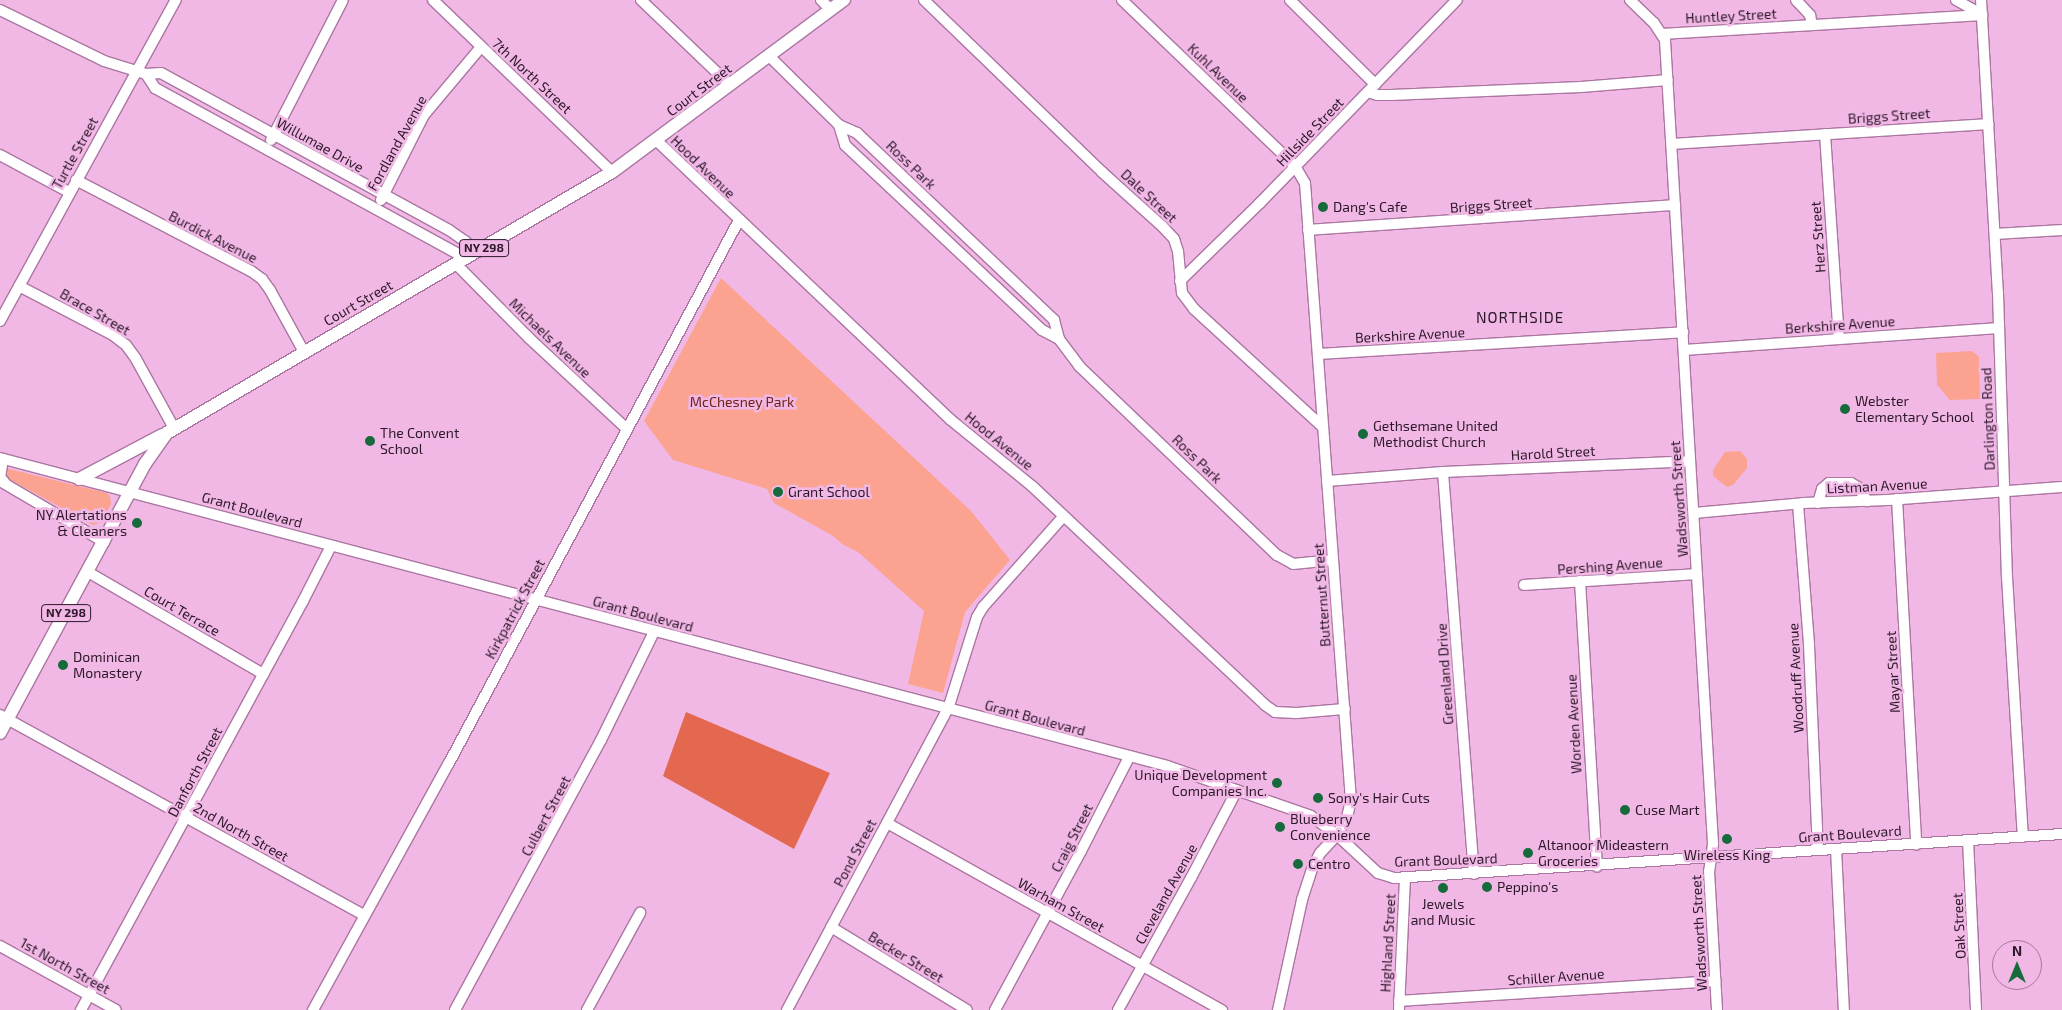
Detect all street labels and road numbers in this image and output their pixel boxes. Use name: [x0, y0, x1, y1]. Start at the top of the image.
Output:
street label: Huntley Street: [1685, 5, 1777, 27]
street label: 7th North Street: [489, 35, 575, 117]
street label: Kuhl Avenue: [1184, 40, 1252, 106]
street label: Court Street: [663, 60, 735, 120]
street label: Fordland Avenue: [364, 92, 430, 194]
street label: Hillside Street: [1273, 94, 1347, 170]
street label: Briggs Street: [1847, 105, 1931, 127]
street label: Turtle Street: [48, 114, 102, 192]
street label: Willumae Drive: [274, 114, 366, 176]
street label: Hood Avenue: [667, 132, 739, 202]
street label: Ross Park: [883, 137, 939, 193]
street label: Dale Street: [1117, 166, 1181, 226]
street label: Briggs Street: [1449, 194, 1533, 216]
street label: Herz Street: [1807, 201, 1829, 273]
street label: Burdick Avenue: [166, 207, 260, 267]
road number: NY 298: [458, 238, 510, 258]
street label: Court Street: [321, 277, 395, 329]
street label: Brace Street: [57, 285, 133, 339]
street label: Michaels Avenue: [506, 295, 594, 381]
street label: Berkshire Avenue: [1784, 313, 1896, 337]
street label: Berkshire Avenue: [1354, 324, 1466, 346]
street label: Darlington Road: [1978, 367, 1998, 471]
street label: Hood Avenue: [961, 408, 1037, 474]
street label: Ross Park: [1169, 431, 1225, 487]
street label: Wadsworth Street: [1667, 440, 1691, 558]
street label: Harold Street: [1510, 442, 1596, 464]
street label: Listman Avenue: [1826, 475, 1928, 497]
street label: Grant Boulevard: [200, 488, 304, 532]
street label: Butternut Street: [1310, 543, 1334, 647]
street label: Pershing Avenue: [1557, 554, 1663, 578]
street label: Kirkpatrick Street: [482, 556, 548, 662]
street label: Court Terrace: [141, 582, 223, 640]
street label: Grant Boulevard: [591, 592, 695, 636]
road number: NY 298: [40, 604, 92, 622]
street label: Woodruff Avenue: [1785, 622, 1807, 734]
street label: Greenland Drive: [1433, 623, 1457, 725]
street label: Mayar Street: [1882, 630, 1904, 714]
street label: Worden Avenue: [1563, 674, 1585, 774]
street label: Grant Boulevard: [983, 696, 1087, 740]
street label: Danforth Street: [164, 724, 226, 820]
street label: Culbert Street: [518, 773, 574, 859]
street label: 2nd North Street: [191, 799, 291, 865]
street label: Craig Street: [1048, 801, 1096, 875]
street label: Pond Street: [830, 816, 880, 890]
street label: Grant Boulevard: [1798, 822, 1902, 846]
street label: Cleveland Avenue: [1131, 841, 1201, 947]
street label: Grant Boulevard: [1394, 850, 1498, 870]
street label: Warham Street: [1015, 874, 1107, 936]
street label: Wadsworth Street: [1688, 874, 1710, 992]
street label: Highland Street: [1377, 893, 1399, 993]
street label: Oak Street: [1949, 893, 1969, 959]
street label: Becker Street: [865, 928, 947, 986]
street label: 1st North Street: [17, 934, 113, 998]
street label: Schiller Avenue: [1507, 965, 1605, 989]

